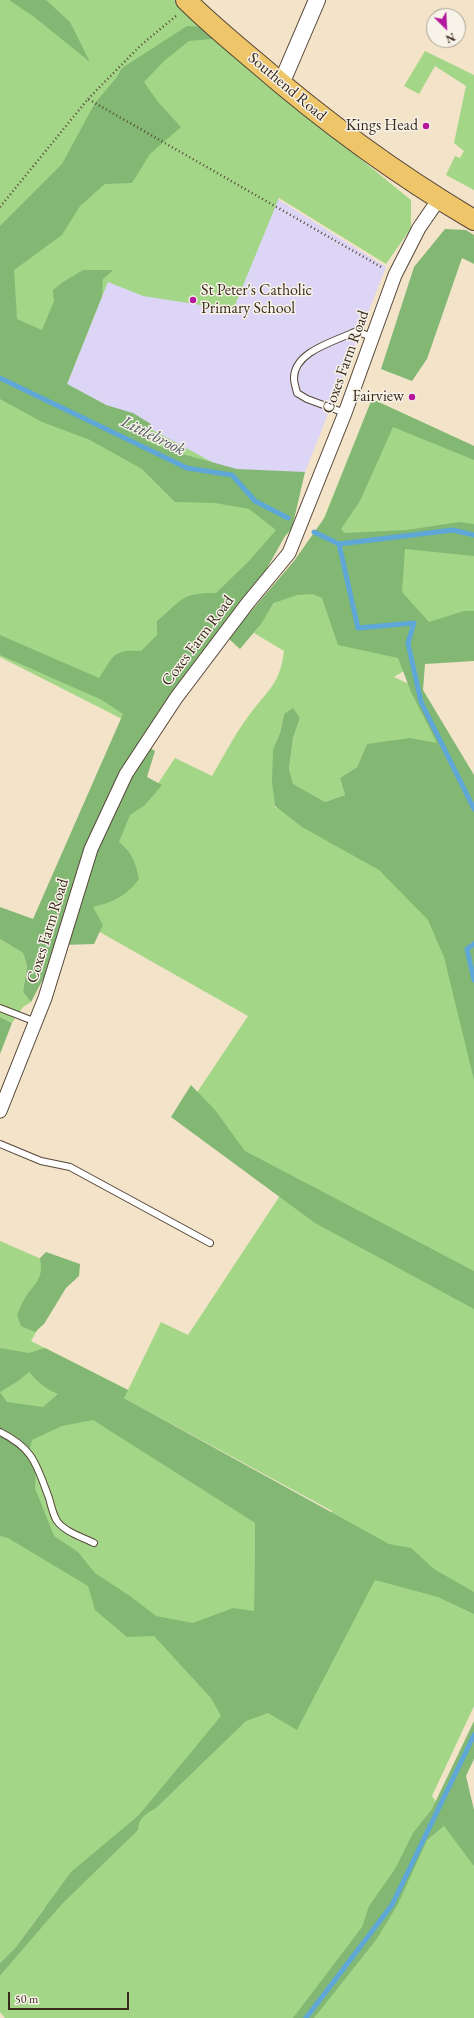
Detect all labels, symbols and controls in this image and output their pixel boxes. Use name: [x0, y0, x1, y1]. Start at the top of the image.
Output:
north arrow: [426, 8, 466, 48]
text: N: [444, 30, 457, 46]
street label: Southend Road: [244, 49, 330, 125]
place label: Kings Head: [346, 116, 418, 136]
marker: Kings Head: [421, 121, 431, 131]
place label: St Peter's Catholic Primary School: [201, 281, 312, 319]
marker: St Peter's Catholic Primary School: [188, 295, 198, 305]
street label: Coxes Farm Road: [318, 308, 374, 416]
place label: Fairview: [353, 387, 404, 407]
marker: Fairview: [407, 392, 417, 402]
water label: Littlebrook: [117, 412, 189, 460]
street label: Coxes Farm Road: [158, 592, 238, 690]
street label: Coxes Farm Road: [23, 876, 73, 986]
scale bar: [10, 1984, 131, 2010]
text: 50 m: [15, 1991, 38, 2007]

